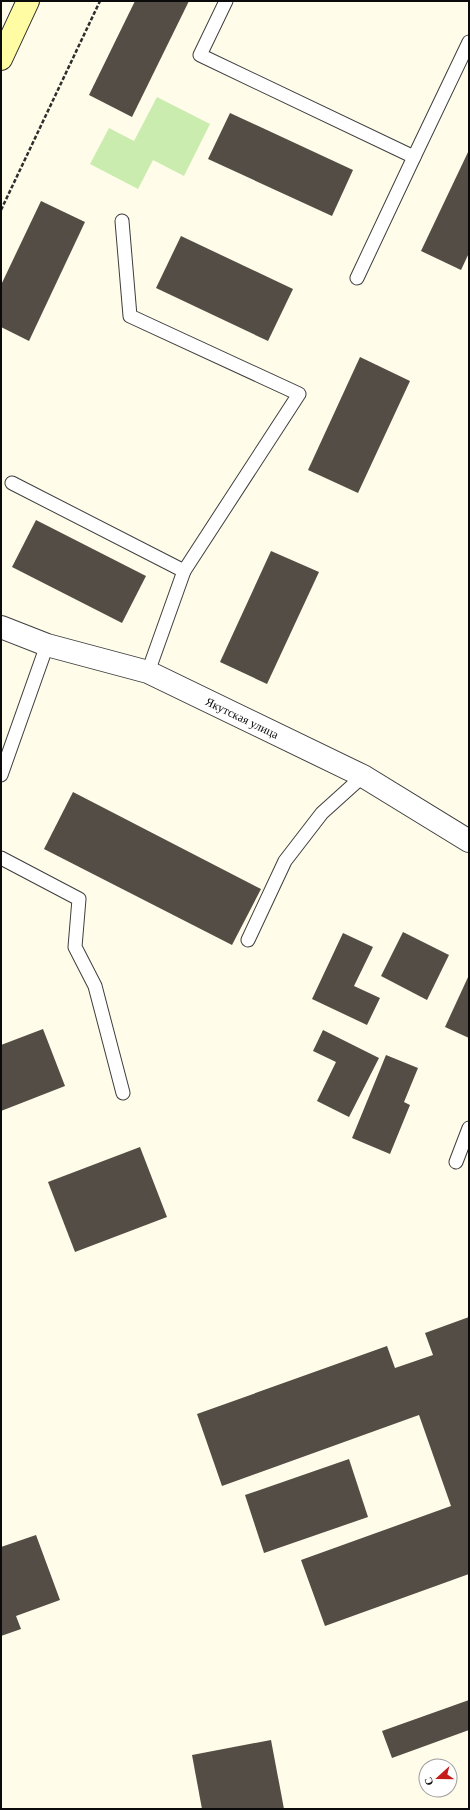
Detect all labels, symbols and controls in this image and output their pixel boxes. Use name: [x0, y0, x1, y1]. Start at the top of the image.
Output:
street label: Якутская улица: [203, 694, 281, 742]
north arrow: [418, 1758, 458, 1798]
text: С: [422, 1776, 436, 1787]

